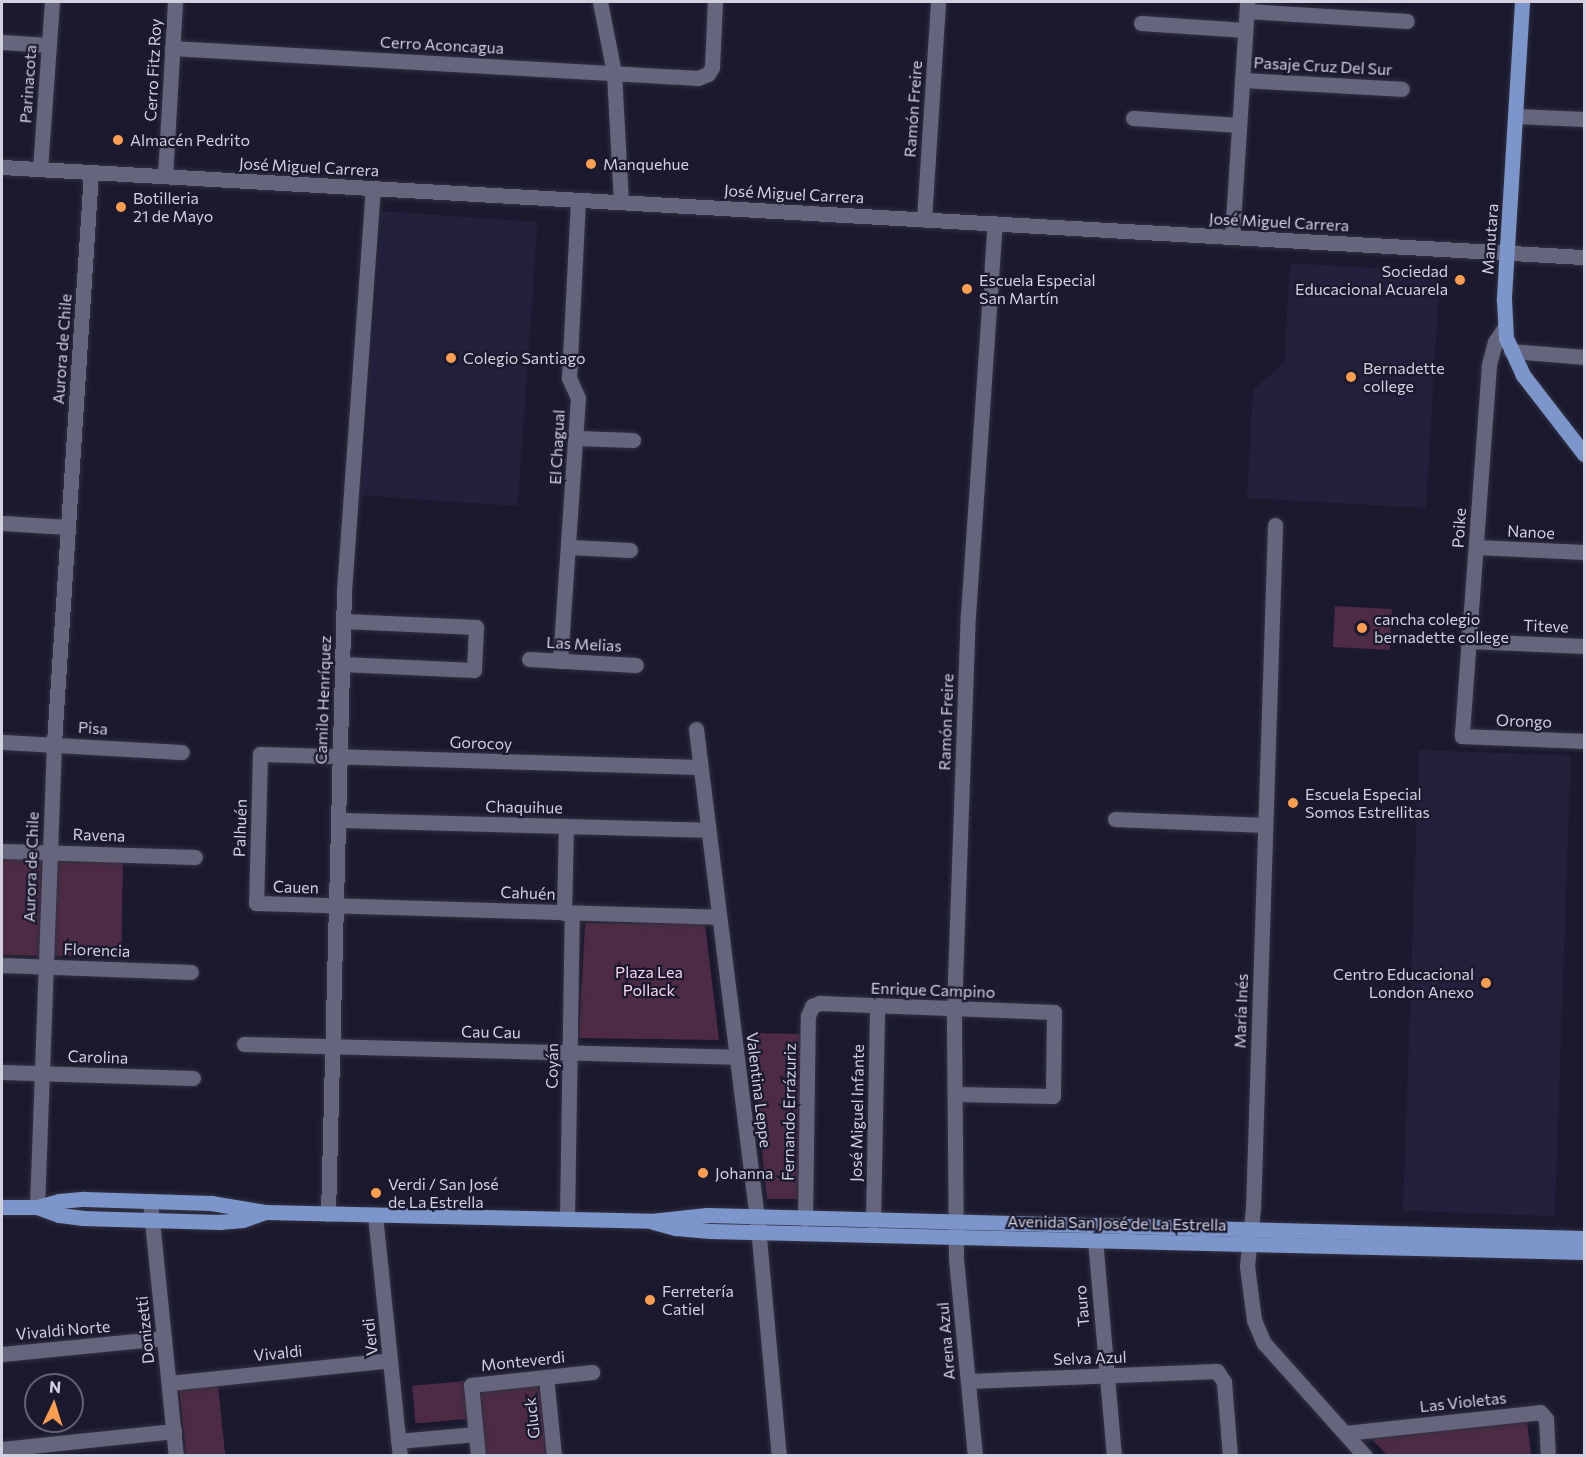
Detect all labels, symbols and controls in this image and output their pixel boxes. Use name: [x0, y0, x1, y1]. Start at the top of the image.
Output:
street label: Cerro Fitz Roy: [141, 18, 165, 122]
street label: Cerro Aconcagua: [380, 32, 504, 58]
street label: Parinacota: [16, 44, 40, 124]
street label: Pasaje Cruz Del Sur: [1253, 53, 1393, 79]
street label: Ramón Freire: [900, 60, 926, 158]
place label: Almacén Pedrito: [130, 130, 250, 150]
marker: Almacén Pedrito: [111, 133, 125, 147]
street label: José Miguel Carrera: [238, 154, 380, 180]
place label: Manquehue: [603, 154, 689, 174]
marker: Manquehue: [584, 157, 598, 171]
street label: José Miguel Carrera: [723, 181, 865, 207]
place label: Botilleria 21 de Mayo: [133, 188, 213, 226]
marker: Botilleria 21 de Mayo: [114, 200, 128, 214]
street label: Manutara: [1478, 203, 1502, 275]
street label: José Miguel Carrera: [1208, 209, 1350, 235]
place label: Sociedad Educacional Acuarela: [1295, 261, 1448, 299]
place label: Escuela Especial San Martín: [979, 270, 1096, 308]
marker: Sociedad Educacional Acuarela: [1453, 273, 1467, 287]
marker: Escuela Especial San Martín: [960, 282, 974, 296]
street label: Aurora de Chile: [49, 293, 75, 405]
place label: Colegio Santiago: [463, 348, 585, 368]
marker: Colegio Santiago: [444, 351, 458, 365]
place label: Bernadette college: [1363, 358, 1445, 396]
marker: Bernadette college: [1344, 370, 1358, 384]
street label: El Chagual: [545, 409, 569, 485]
street label: Poike: [1448, 507, 1470, 549]
street label: Nanoe: [1507, 521, 1555, 543]
place label: cancha colegio bernadette college: [1374, 609, 1509, 647]
street label: Titeve: [1523, 616, 1569, 636]
marker: cancha colegio bernadette college: [1355, 621, 1369, 635]
street label: Las Melias: [546, 632, 622, 656]
street label: Camilo Henríquez: [311, 635, 335, 765]
street label: Ramón Freire: [935, 673, 957, 771]
street label: Orongo: [1496, 710, 1552, 732]
street label: Pisa: [77, 717, 109, 739]
street label: Gorocoy: [449, 732, 513, 754]
place label: Escuela Especial Somos Estrellitas: [1305, 784, 1430, 822]
marker: Escuela Especial Somos Estrellitas: [1286, 796, 1300, 810]
street label: Chaquihue: [485, 797, 563, 817]
street label: Palhuén: [229, 799, 251, 857]
street label: Aurora de Chile: [19, 811, 43, 923]
street label: Ravena: [72, 824, 126, 846]
street label: Cauen: [273, 877, 319, 897]
street label: Cahuén: [500, 882, 556, 904]
street label: Florencia: [63, 939, 131, 961]
park label: Plaza Lea Pollack: [615, 962, 683, 1000]
place label: Centro Educacional London Anexo: [1333, 964, 1474, 1002]
street label: María Inés: [1230, 973, 1252, 1049]
marker: Centro Educacional London Anexo: [1479, 976, 1493, 990]
street label: Enrique Campino: [870, 978, 996, 1002]
street label: Cau Cau: [461, 1022, 521, 1042]
street label: Valentina Leppe: [742, 1031, 776, 1149]
street label: Coyán: [542, 1043, 562, 1089]
street label: Fernando Errázuriz: [778, 1043, 800, 1181]
street label: José Miguel Infante: [846, 1044, 868, 1182]
street label: Carolina: [67, 1046, 129, 1068]
place label: Johanna: [715, 1163, 773, 1183]
marker: Johanna: [696, 1166, 710, 1180]
place label: Verdi / San José de La Estrella: [388, 1174, 499, 1212]
marker: Verdi / San José de La Estrella: [369, 1186, 383, 1200]
street label: Avenida San José de La Estrella: [1007, 1211, 1227, 1235]
place label: Ferretería Catiel: [662, 1281, 734, 1319]
street label: Tauro: [1071, 1284, 1093, 1328]
marker: Ferretería Catiel: [643, 1293, 657, 1307]
street label: Donizetti: [132, 1295, 158, 1365]
street label: Arena Azul: [933, 1301, 959, 1381]
street label: Vivaldi Norte: [15, 1316, 111, 1344]
street label: Verdi: [358, 1317, 382, 1357]
street label: Vivaldi: [253, 1341, 303, 1365]
street label: Monteverdi: [480, 1347, 566, 1375]
street label: Selva Azul: [1053, 1347, 1127, 1369]
north arrow: [24, 1373, 84, 1433]
text: N: [49, 1377, 62, 1396]
street label: Las Violetas: [1419, 1388, 1507, 1416]
street label: Gluck: [520, 1396, 544, 1440]

